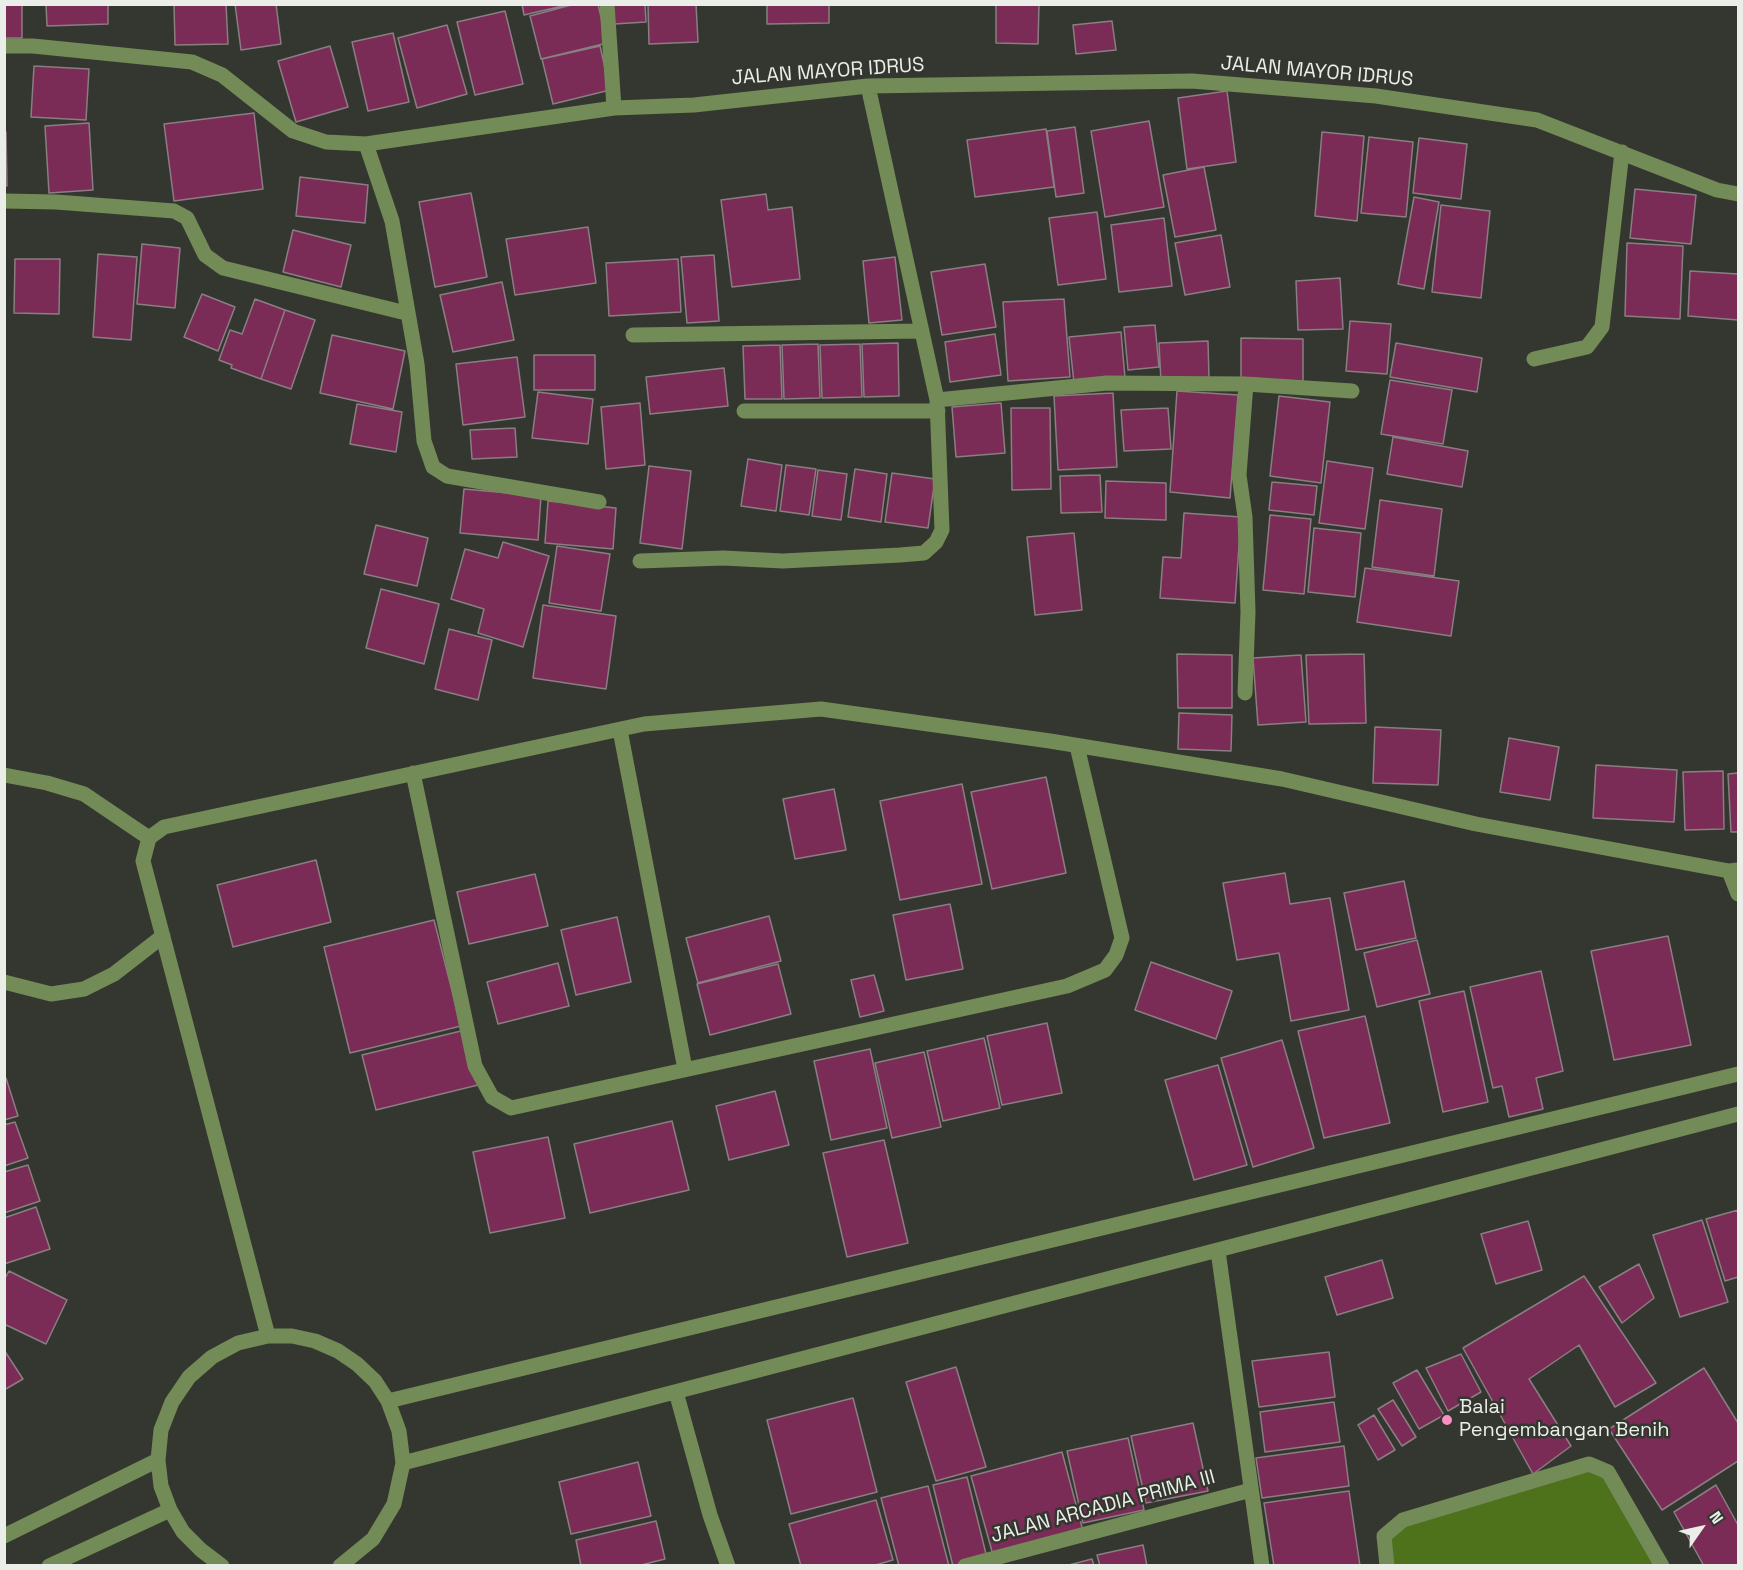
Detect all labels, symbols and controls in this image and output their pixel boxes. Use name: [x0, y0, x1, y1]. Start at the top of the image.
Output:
street label: JALAN MAYOR IDRUS: [1220, 52, 1414, 92]
street label: JALAN MAYOR IDRUS: [731, 53, 925, 91]
place label: Balai Pengembangan Benih: [1459, 1396, 1670, 1443]
marker: Balai Pengembangan Benih: [1440, 1413, 1454, 1427]
street label: JALAN ARCADIA PRIMA III: [988, 1465, 1218, 1549]
north arrow: [1671, 1498, 1731, 1558]
text: N: [1705, 1507, 1728, 1528]

